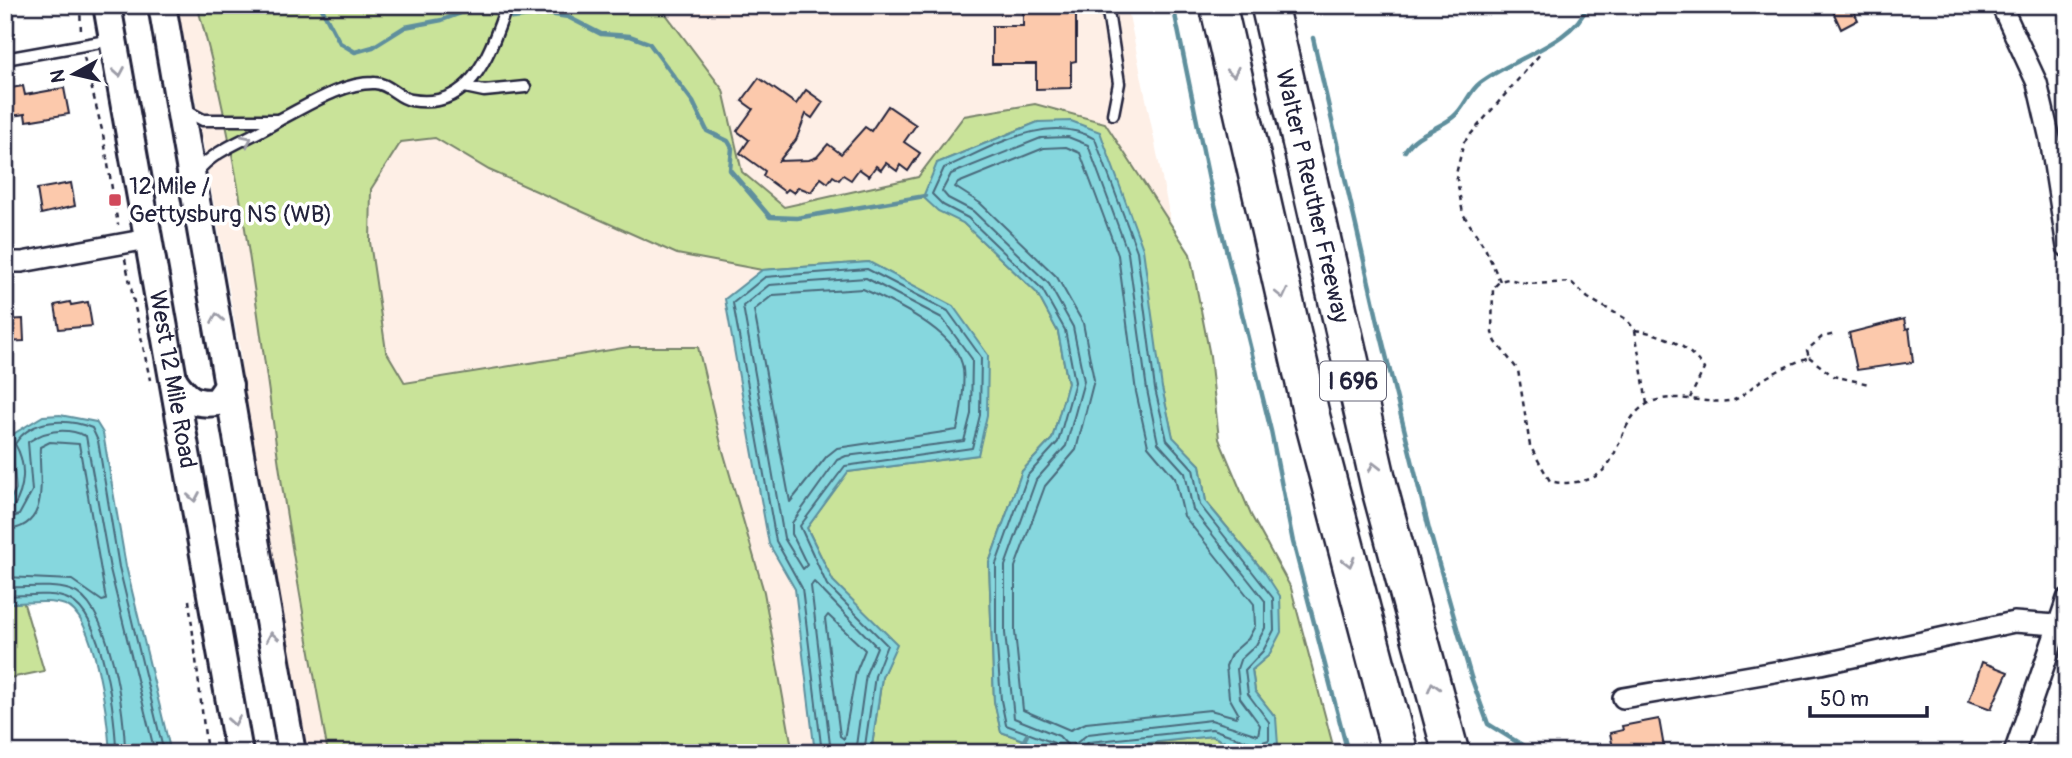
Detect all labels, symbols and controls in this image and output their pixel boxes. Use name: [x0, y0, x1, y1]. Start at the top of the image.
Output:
north arrow: [38, 38, 108, 108]
one-way arrow: [110, 66, 125, 78]
one-way arrow: [1225, 66, 1239, 78]
street label: Walter P Reuther Freeway: [1269, 66, 1355, 326]
text: N: [45, 68, 71, 84]
one-way arrow: [240, 134, 252, 148]
place label: 12 Mile / Gettysburg NS (WB): [129, 172, 332, 229]
marker: 12 Mile / Gettysburg NS (WB): [107, 192, 123, 208]
street label: West 12 Mile Road: [143, 288, 202, 471]
one-way arrow: [1274, 288, 1289, 300]
one-way arrow: [210, 312, 225, 324]
road number: I 696: [1320, 362, 1386, 400]
one-way arrow: [1368, 461, 1382, 473]
one-way arrow: [186, 491, 201, 503]
one-way arrow: [1341, 556, 1355, 568]
one-way arrow: [265, 631, 280, 643]
scale bar: [1810, 674, 1927, 718]
one-way arrow: [1426, 681, 1441, 693]
text: 50 m: [1820, 686, 1869, 713]
one-way arrow: [226, 715, 241, 727]

